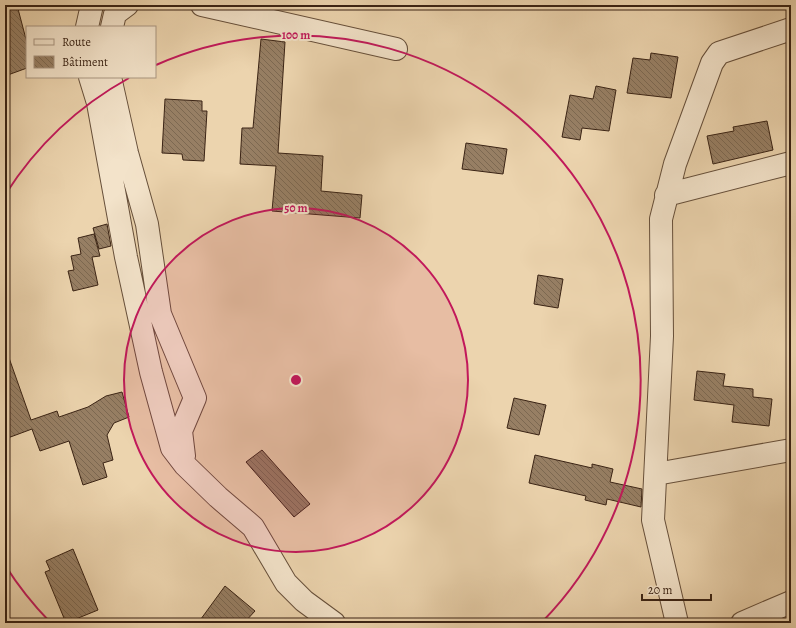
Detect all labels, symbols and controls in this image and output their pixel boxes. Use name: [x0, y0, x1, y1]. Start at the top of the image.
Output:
legend: [26, 26, 156, 78]
text: 100 m: [282, 27, 310, 43]
text: Route: [62, 34, 91, 50]
text: Bâtiment: [62, 54, 108, 70]
text: 50 m: [284, 200, 308, 216]
centre of rings: [289, 373, 303, 387]
scale bar: [642, 576, 711, 602]
text: 20 m: [648, 582, 672, 598]

